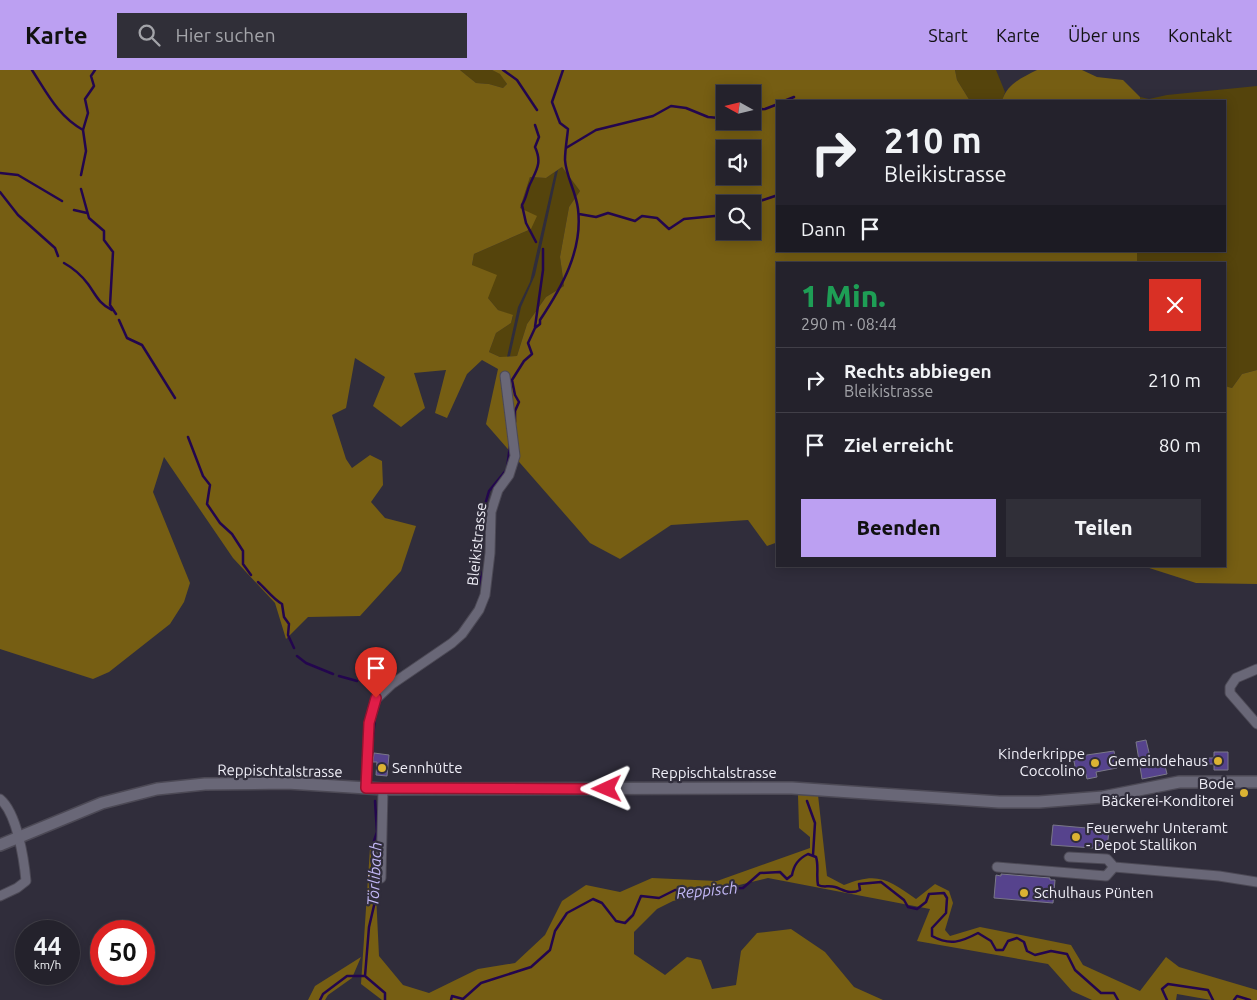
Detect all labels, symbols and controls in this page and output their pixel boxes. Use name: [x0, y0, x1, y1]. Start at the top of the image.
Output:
search box: [117, 13, 467, 58]
icon: search: [135, 21, 163, 49]
text: Karte: [25, 22, 87, 49]
text: Hier suchen: [175, 24, 276, 46]
text: Start: [928, 25, 968, 45]
text: Karte: [996, 25, 1040, 45]
text: Über uns: [1068, 25, 1140, 45]
text: Kontakt: [1168, 25, 1232, 45]
north arrow: [716, 85, 761, 130]
map controls: [716, 85, 761, 240]
icon: right: [801, 120, 866, 185]
text: 210 m: [884, 120, 982, 160]
button: sound: [716, 140, 761, 185]
text: Bleikistrasse: [884, 161, 1007, 186]
button: search: [716, 195, 761, 240]
icon: arrive: [856, 215, 884, 243]
text: Dann: [801, 218, 846, 240]
text: 1 Min.: [801, 279, 886, 313]
button: close: [1149, 279, 1201, 331]
text: 290 m · 08:44: [801, 315, 897, 333]
text: Rechts abbiegen: [844, 360, 992, 382]
icon: right: [801, 366, 829, 394]
text: 210 m: [1148, 369, 1201, 391]
text: Bleikistrasse: [844, 382, 933, 400]
icon: arrive: [801, 431, 829, 459]
text: Ziel erreicht: [844, 434, 953, 456]
text: 80 m: [1159, 434, 1201, 456]
button: Beenden: [801, 499, 996, 557]
button: Teilen: [1006, 499, 1201, 557]
street label: Bleikistrasse: [464, 501, 489, 586]
pin: [355, 647, 397, 698]
icon: arrive: [362, 654, 390, 682]
place label: Kinderkrippe Coccolino: [998, 745, 1085, 779]
place label: Gemeindehaus: [1108, 752, 1208, 769]
marker: Gemeindehaus: [1212, 755, 1224, 767]
marker: Kinderkrippe Coccolino: [1089, 757, 1101, 769]
place label: Sennhütte: [392, 759, 462, 776]
street label: Reppischtalstrasse: [217, 761, 343, 780]
marker: Sennhütte: [376, 762, 388, 774]
position arrow: [580, 762, 632, 814]
street label: Reppischtalstrasse: [651, 764, 777, 781]
place label: Bode Bäckerei-Konditorei: [1101, 775, 1234, 809]
marker: Bode Bäckerei-Konditorei: [1238, 787, 1250, 799]
place label: Feuerwehr Unteramt - Depot Stallikon: [1086, 819, 1228, 853]
marker: Feuerwehr Unteramt - Depot Stallikon: [1070, 831, 1082, 843]
water label: Törlibach: [363, 841, 385, 907]
water label: Reppisch: [675, 878, 739, 902]
place label: Schulhaus Pünten: [1034, 884, 1154, 901]
marker: Schulhaus Pünten: [1018, 887, 1030, 899]
speed limit sign: 50: [90, 920, 155, 985]
text: 44: [33, 932, 62, 960]
text: km/h: [34, 958, 61, 971]

